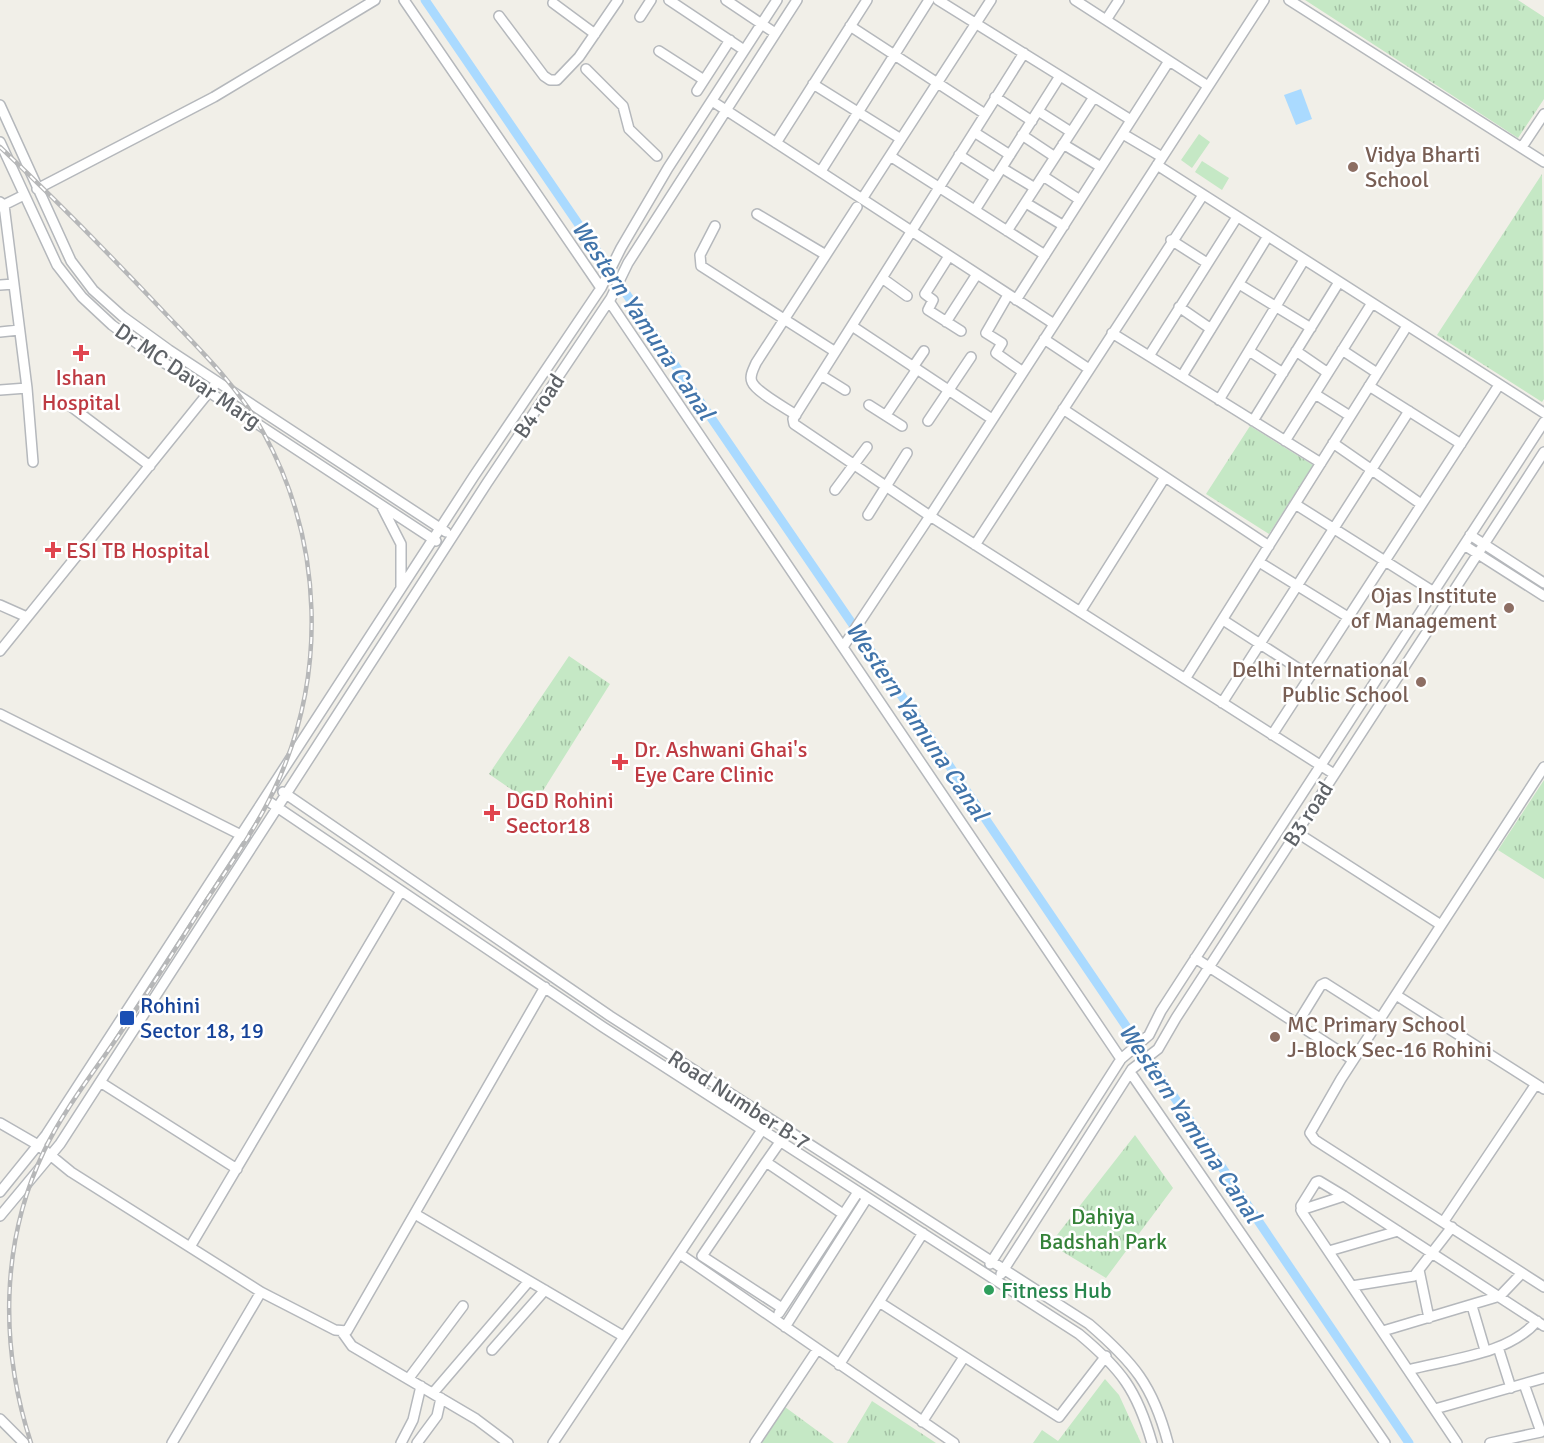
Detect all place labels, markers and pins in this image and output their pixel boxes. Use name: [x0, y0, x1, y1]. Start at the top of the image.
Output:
place label: Vidya Bharti School: [1365, 141, 1480, 193]
marker: Vidya Bharti School: [1346, 160, 1360, 174]
marker: Ishan Hospital: [72, 344, 90, 362]
place label: Ishan Hospital: [42, 364, 120, 416]
place label: ESI TB Hospital: [66, 537, 210, 564]
marker: ESI TB Hospital: [44, 541, 62, 559]
place label: Ojas Institute of Management: [1351, 582, 1497, 634]
marker: Ojas Institute of Management: [1502, 601, 1516, 615]
place label: Delhi International Public School: [1232, 656, 1409, 708]
marker: Delhi International Public School: [1414, 675, 1428, 689]
place label: Dr. Ashwani Ghai's Eye Care Clinic: [634, 736, 807, 788]
marker: Dr. Ashwani Ghai's Eye Care Clinic: [611, 753, 629, 771]
place label: DGD Rohini Sector18: [506, 787, 614, 839]
marker: DGD Rohini Sector18: [483, 804, 501, 822]
place label: Rohini Sector 18, 19: [140, 992, 264, 1044]
marker: Rohini Sector 18, 19: [118, 1009, 136, 1027]
place label: MC Primary School J-Block Sec-16 Rohini: [1287, 1011, 1492, 1063]
marker: MC Primary School J-Block Sec-16 Rohini: [1268, 1030, 1282, 1044]
place label: Fitness Hub: [1001, 1277, 1112, 1304]
marker: Fitness Hub: [982, 1283, 996, 1297]

